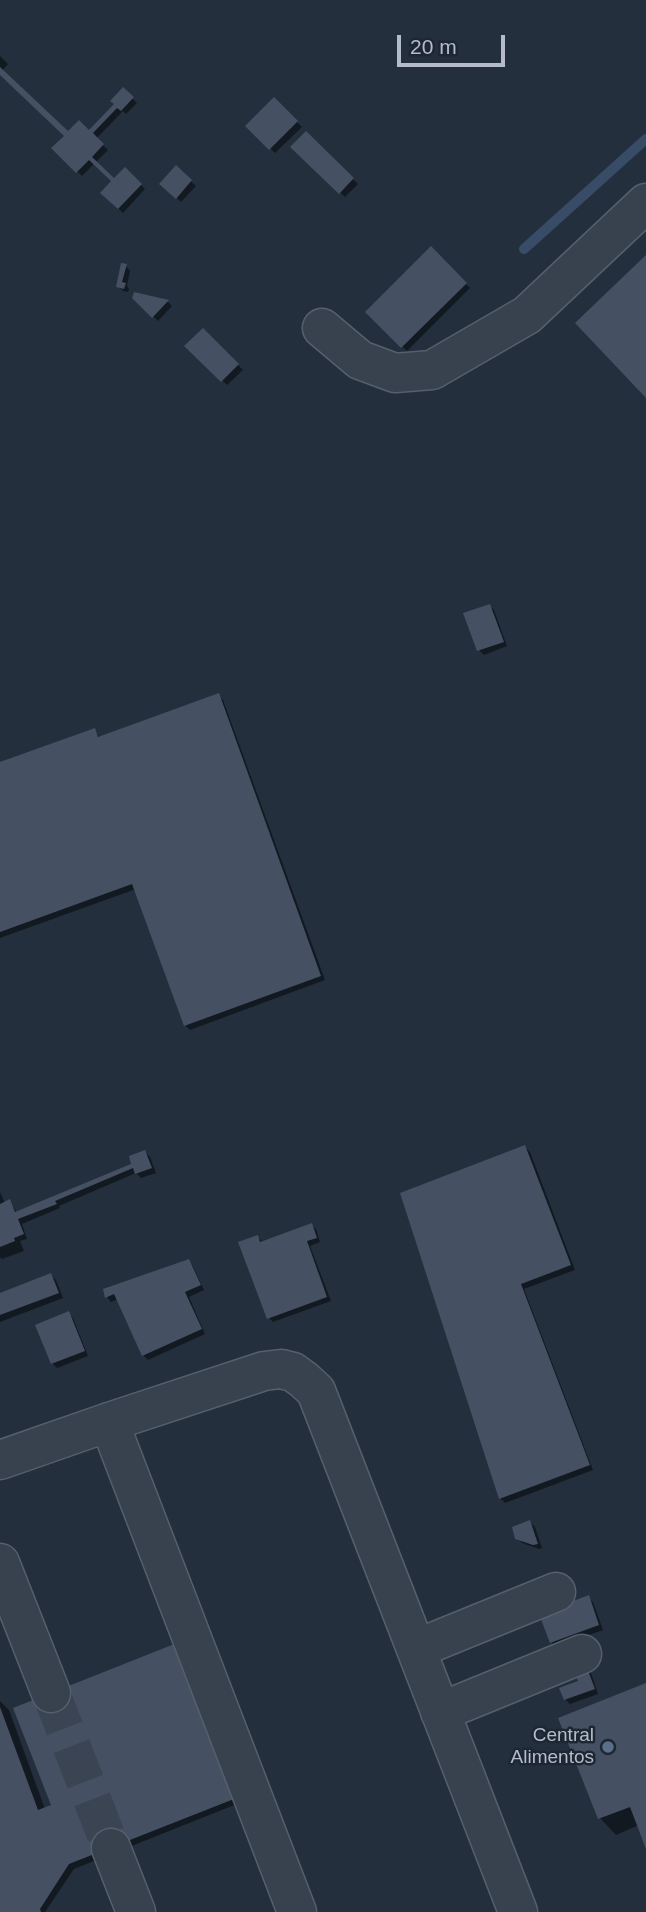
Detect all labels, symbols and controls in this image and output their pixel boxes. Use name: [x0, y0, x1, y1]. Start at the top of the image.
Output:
scale bar: [401, 21, 510, 65]
text: 20 m: [410, 35, 457, 58]
place label: Central Alimentos: [511, 1725, 594, 1769]
marker: Central Alimentos: [600, 1739, 616, 1755]

